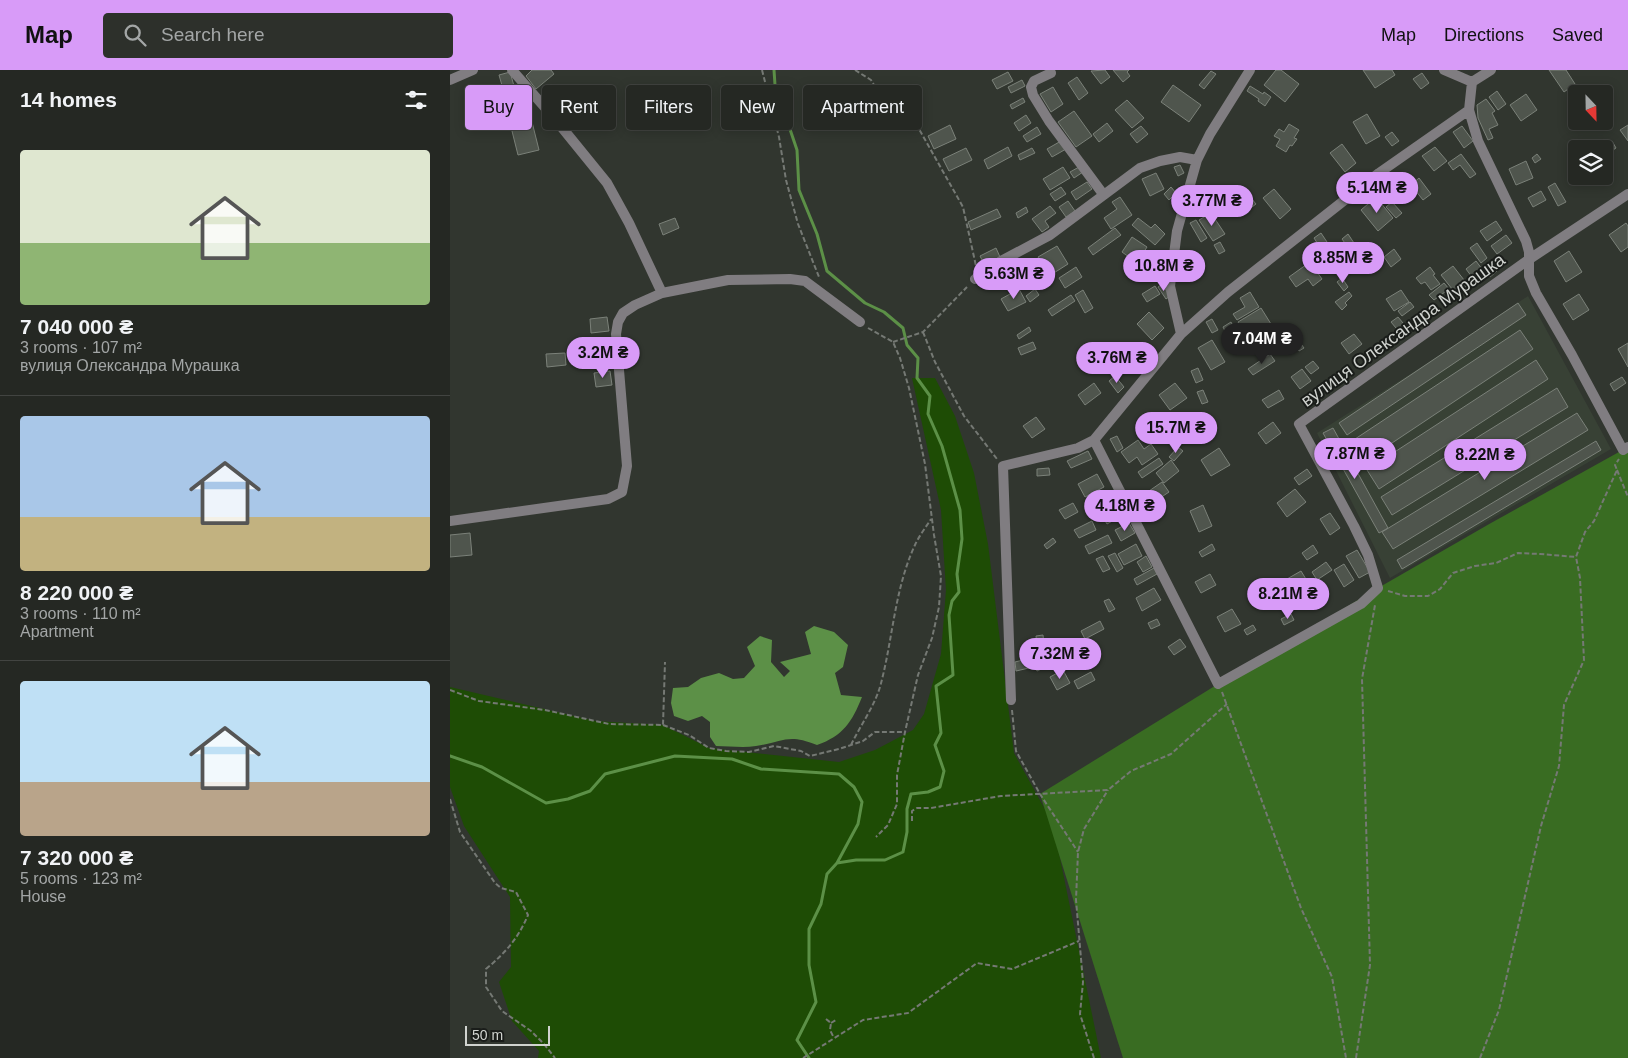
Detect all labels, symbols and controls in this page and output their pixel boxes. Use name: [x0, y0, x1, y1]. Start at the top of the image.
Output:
search box: [103, 13, 453, 58]
text: Map: [25, 21, 73, 48]
icon: search: [121, 21, 149, 49]
text: Search here: [161, 24, 265, 45]
text: Map: [1381, 25, 1416, 45]
text: Directions: [1444, 25, 1524, 45]
text: Saved: [1552, 25, 1603, 45]
chip: Buy: [465, 85, 532, 130]
chip: Rent: [542, 85, 616, 130]
chip: Filters: [626, 85, 711, 130]
chip: New: [721, 85, 793, 130]
chip: Apartment: [803, 85, 922, 130]
north arrow: [1568, 85, 1612, 130]
map controls: [1568, 85, 1613, 185]
icon: filters: [402, 86, 430, 114]
text: 14 homes: [20, 88, 117, 111]
button: layers: [1568, 140, 1613, 185]
pin: 5.14M ₴: [1331, 172, 1423, 214]
text: 5.14M ₴: [1347, 179, 1407, 196]
icon: home: [180, 183, 270, 273]
pin: 3.77M ₴: [1166, 184, 1258, 227]
text: 3.77M ₴: [1182, 192, 1242, 209]
pin: 8.85M ₴: [1297, 242, 1389, 284]
street label: вулиця Олександра Мурашка: [1297, 249, 1510, 411]
text: 8.85M ₴: [1313, 249, 1373, 266]
pin: 10.8M ₴: [1118, 250, 1210, 292]
text: 10.8M ₴: [1134, 257, 1194, 274]
pin: 5.63M ₴: [968, 258, 1060, 300]
text: 5.63M ₴: [984, 265, 1044, 282]
text: 7 040 000 ₴: [20, 315, 133, 338]
pin: 7.04M ₴: [1216, 322, 1308, 365]
text: 7.04M ₴: [1232, 330, 1292, 347]
pin: 3.2M ₴: [562, 336, 644, 379]
text: 3 rooms · 107 m²: [20, 339, 142, 356]
pin: 3.76M ₴: [1071, 342, 1163, 384]
text: 3.2M ₴: [578, 344, 628, 361]
text: 3.76M ₴: [1087, 349, 1147, 366]
text: вулиця Олександра Мурашка: [20, 357, 240, 374]
pin: 15.7M ₴: [1130, 412, 1222, 454]
text: 15.7M ₴: [1146, 419, 1206, 436]
pin: 7.87M ₴: [1309, 438, 1401, 480]
pin: 8.22M ₴: [1439, 438, 1531, 481]
text: 7.87M ₴: [1325, 445, 1385, 462]
text: 8.22M ₴: [1455, 446, 1515, 463]
icon: home: [180, 448, 270, 538]
pin: 4.18M ₴: [1079, 490, 1171, 532]
text: 4.18M ₴: [1095, 497, 1155, 514]
pin: 8.21M ₴: [1242, 578, 1334, 620]
text: 8 220 000 ₴: [20, 581, 133, 604]
text: 8.21M ₴: [1258, 585, 1318, 602]
text: 3 rooms · 110 m²: [20, 605, 141, 622]
text: Apartment: [20, 623, 94, 640]
pin: 7.32M ₴: [1014, 638, 1106, 680]
text: 7.32M ₴: [1030, 645, 1090, 662]
icon: home: [180, 713, 270, 803]
text: 7 320 000 ₴: [20, 846, 133, 869]
text: 5 rooms · 123 m²: [20, 870, 142, 887]
text: House: [20, 888, 66, 905]
scale bar: [465, 1023, 550, 1046]
text: 50 m: [472, 1027, 503, 1043]

